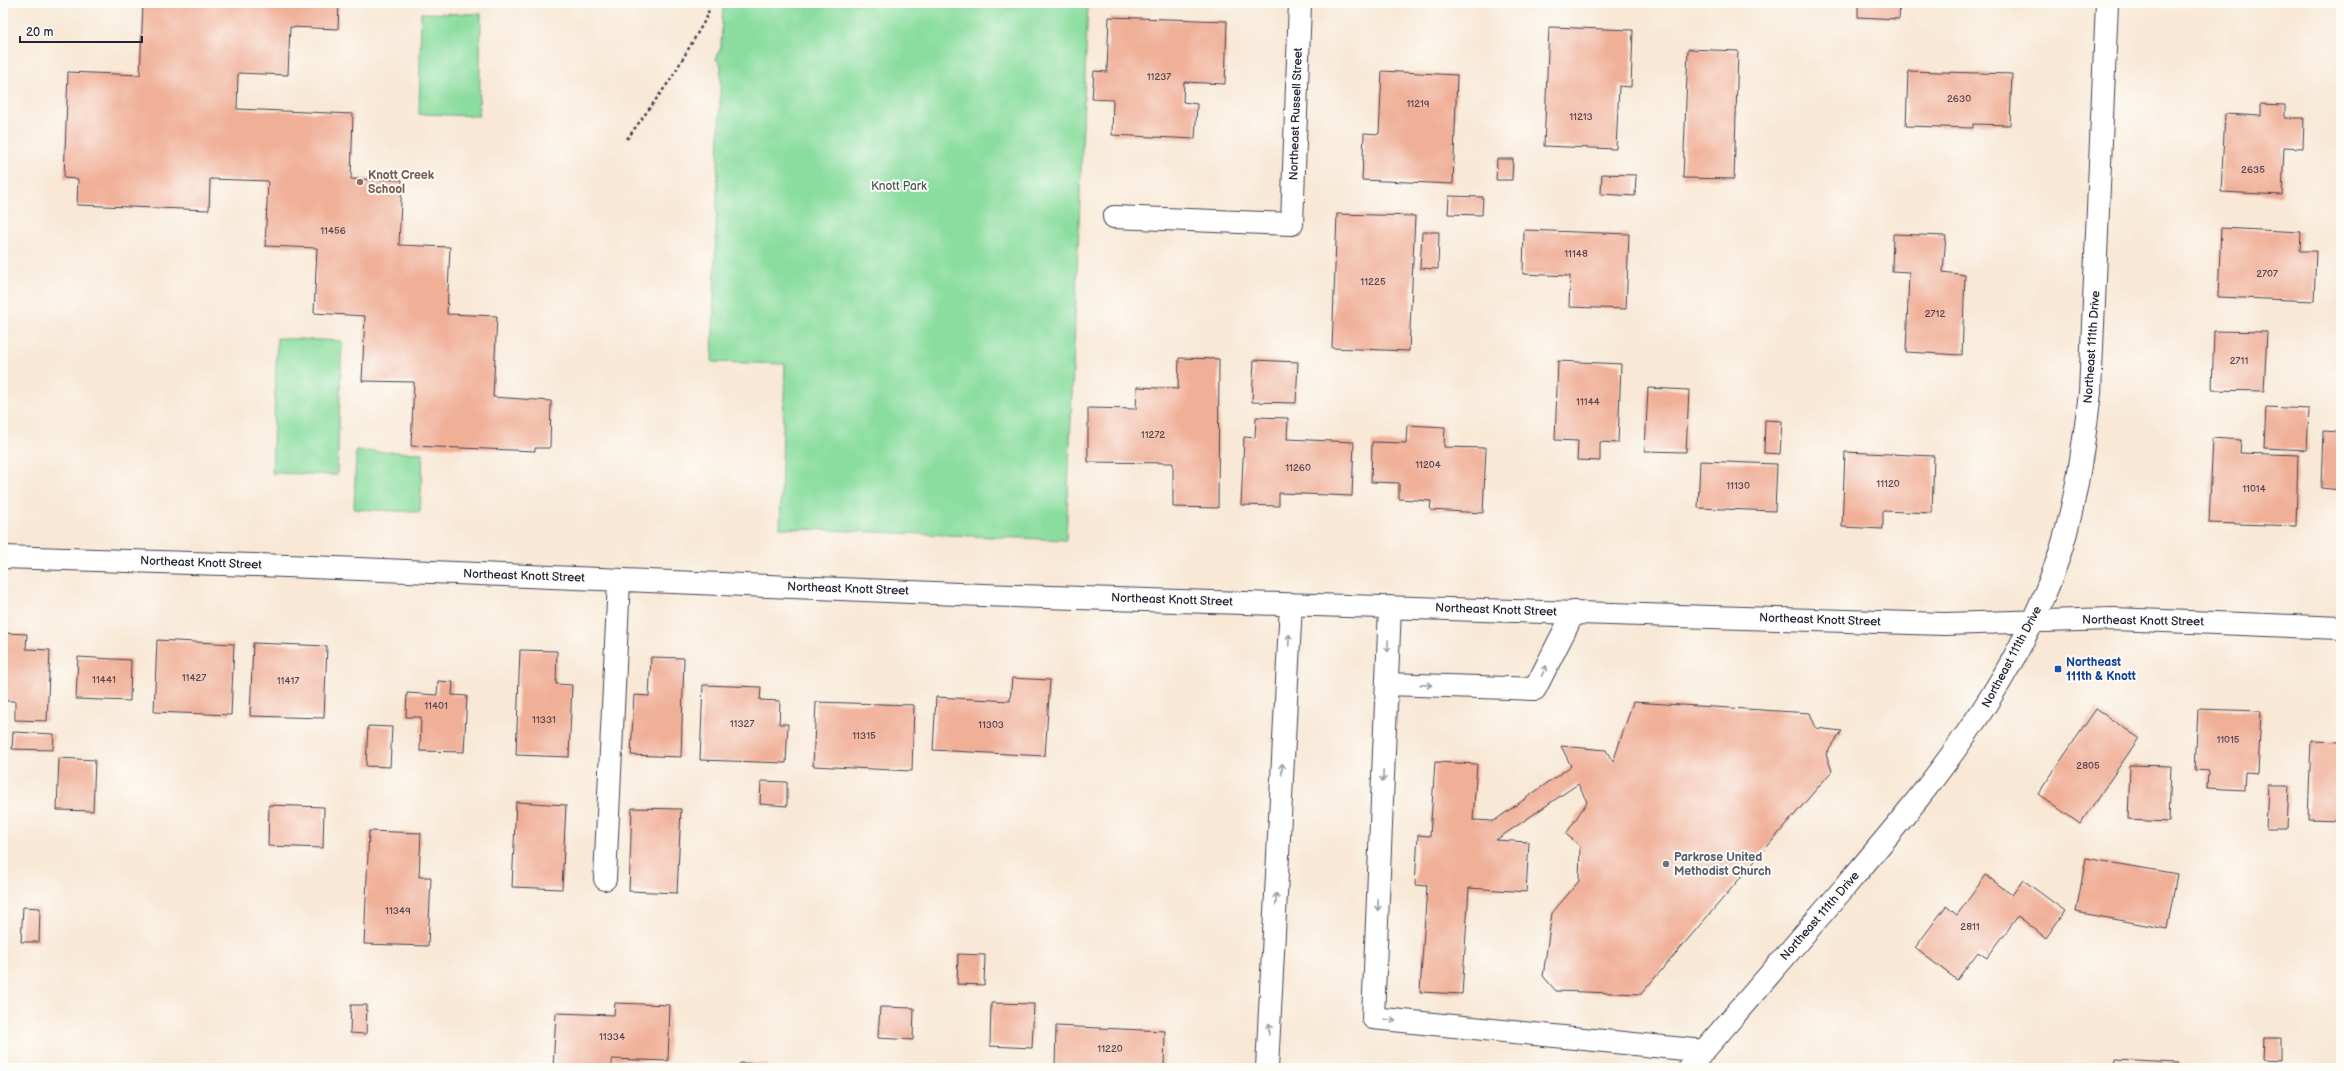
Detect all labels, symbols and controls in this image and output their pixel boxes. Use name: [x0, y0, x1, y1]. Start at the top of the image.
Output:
scale bar: [20, 18, 142, 44]
text: 20 m: [26, 25, 53, 40]
street label: Northeast Russell Street: [1286, 47, 1306, 181]
house number: 11237: [1147, 71, 1171, 83]
house number: 2630: [1947, 93, 1971, 105]
house number: 11219: [1406, 98, 1430, 110]
house number: 11213: [1569, 111, 1593, 123]
house number: 2635: [2241, 164, 2265, 176]
place label: Knott Creek School: [368, 168, 435, 197]
marker: Knott Creek School: [355, 177, 365, 187]
park label: Knott Park: [871, 179, 927, 194]
house number: 11456: [320, 225, 346, 237]
house number: 11148: [1564, 248, 1588, 260]
house number: 2707: [2256, 268, 2278, 280]
house number: 11225: [1360, 276, 1386, 288]
street label: Northeast 111th Drive: [2081, 290, 2103, 404]
house number: 2712: [1925, 308, 1945, 320]
house number: 2711: [2230, 355, 2248, 367]
house number: 11144: [1576, 396, 1600, 408]
house number: 11272: [1141, 429, 1165, 441]
house number: 11204: [1415, 459, 1441, 471]
house number: 11260: [1285, 462, 1311, 474]
house number: 11120: [1876, 478, 1900, 490]
house number: 11130: [1726, 480, 1750, 492]
house number: 11014: [2242, 483, 2266, 495]
street label: Northeast Knott Street: [140, 553, 262, 573]
street label: Northeast Knott Street: [463, 566, 585, 586]
street label: Northeast Knott Street: [787, 579, 909, 599]
street label: Northeast Knott Street: [1111, 590, 1233, 610]
street label: Northeast Knott Street: [1435, 600, 1557, 620]
street label: Northeast 111th Drive: [1979, 604, 2045, 710]
street label: Northeast Knott Street: [1759, 610, 1881, 630]
street label: Northeast Knott Street: [2082, 612, 2204, 630]
one-way arrow: [1285, 634, 1293, 647]
one-way arrow: [1385, 639, 1392, 652]
place label: Northeast 111th & Knott: [2066, 655, 2136, 684]
marker: Northeast 111th & Knott: [2053, 664, 2063, 674]
one-way arrow: [1541, 665, 1548, 677]
house number: 11427: [182, 672, 206, 684]
house number: 11441: [92, 674, 116, 686]
house number: 11417: [277, 675, 299, 687]
one-way arrow: [1419, 682, 1432, 689]
house number: 11401: [424, 700, 448, 712]
house number: 11331: [532, 714, 556, 726]
house number: 11327: [730, 718, 754, 730]
house number: 11303: [978, 719, 1004, 731]
house number: 11315: [852, 730, 876, 742]
house number: 11015: [2216, 734, 2240, 746]
house number: 2805: [2076, 760, 2100, 772]
one-way arrow: [1279, 763, 1286, 776]
one-way arrow: [1379, 769, 1387, 782]
place label: Parkrose United Methodist Church: [1674, 850, 1771, 879]
marker: Parkrose United Methodist Church: [1661, 859, 1671, 869]
street label: Northeast 111th Drive: [1777, 868, 1863, 964]
one-way arrow: [1272, 893, 1279, 906]
one-way arrow: [1374, 898, 1381, 911]
house number: 11349: [385, 905, 411, 917]
house number: 2811: [1960, 921, 1980, 933]
one-way arrow: [1383, 1016, 1396, 1024]
one-way arrow: [1265, 1023, 1273, 1036]
house number: 11334: [599, 1031, 625, 1043]
house number: 11220: [1097, 1043, 1123, 1055]

